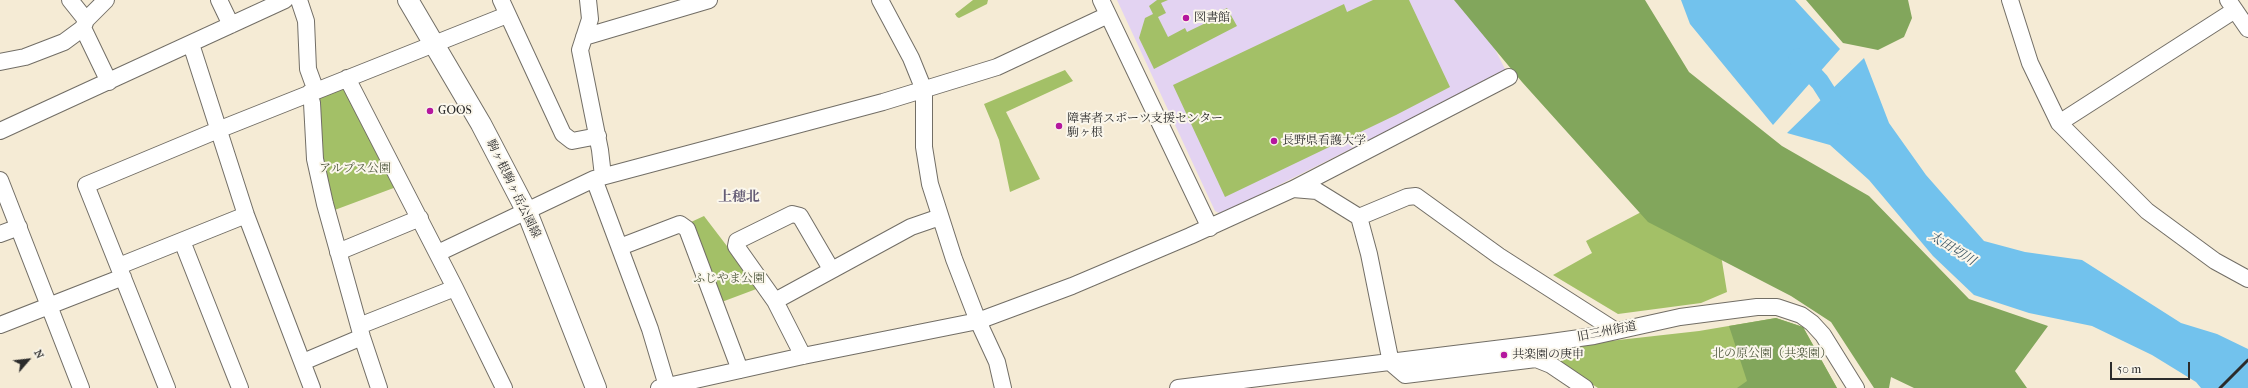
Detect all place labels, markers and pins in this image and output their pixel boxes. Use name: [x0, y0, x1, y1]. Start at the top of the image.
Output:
place label: 図書館: [1194, 11, 1230, 25]
marker: 図書館: [1181, 13, 1191, 23]
place label: GOOS: [438, 104, 472, 118]
marker: GOOS: [425, 106, 435, 116]
place label: 障害者スポーツ支援センター 駒ヶ根: [1067, 112, 1223, 140]
marker: 障害者スポーツ支援センター 駒ヶ根: [1054, 121, 1064, 131]
place label: 長野県看護大学: [1282, 134, 1366, 148]
marker: 長野県看護大学: [1269, 136, 1279, 146]
place label: 共楽園の庚申: [1512, 348, 1584, 362]
marker: 共楽園の庚申: [1499, 350, 1509, 360]

